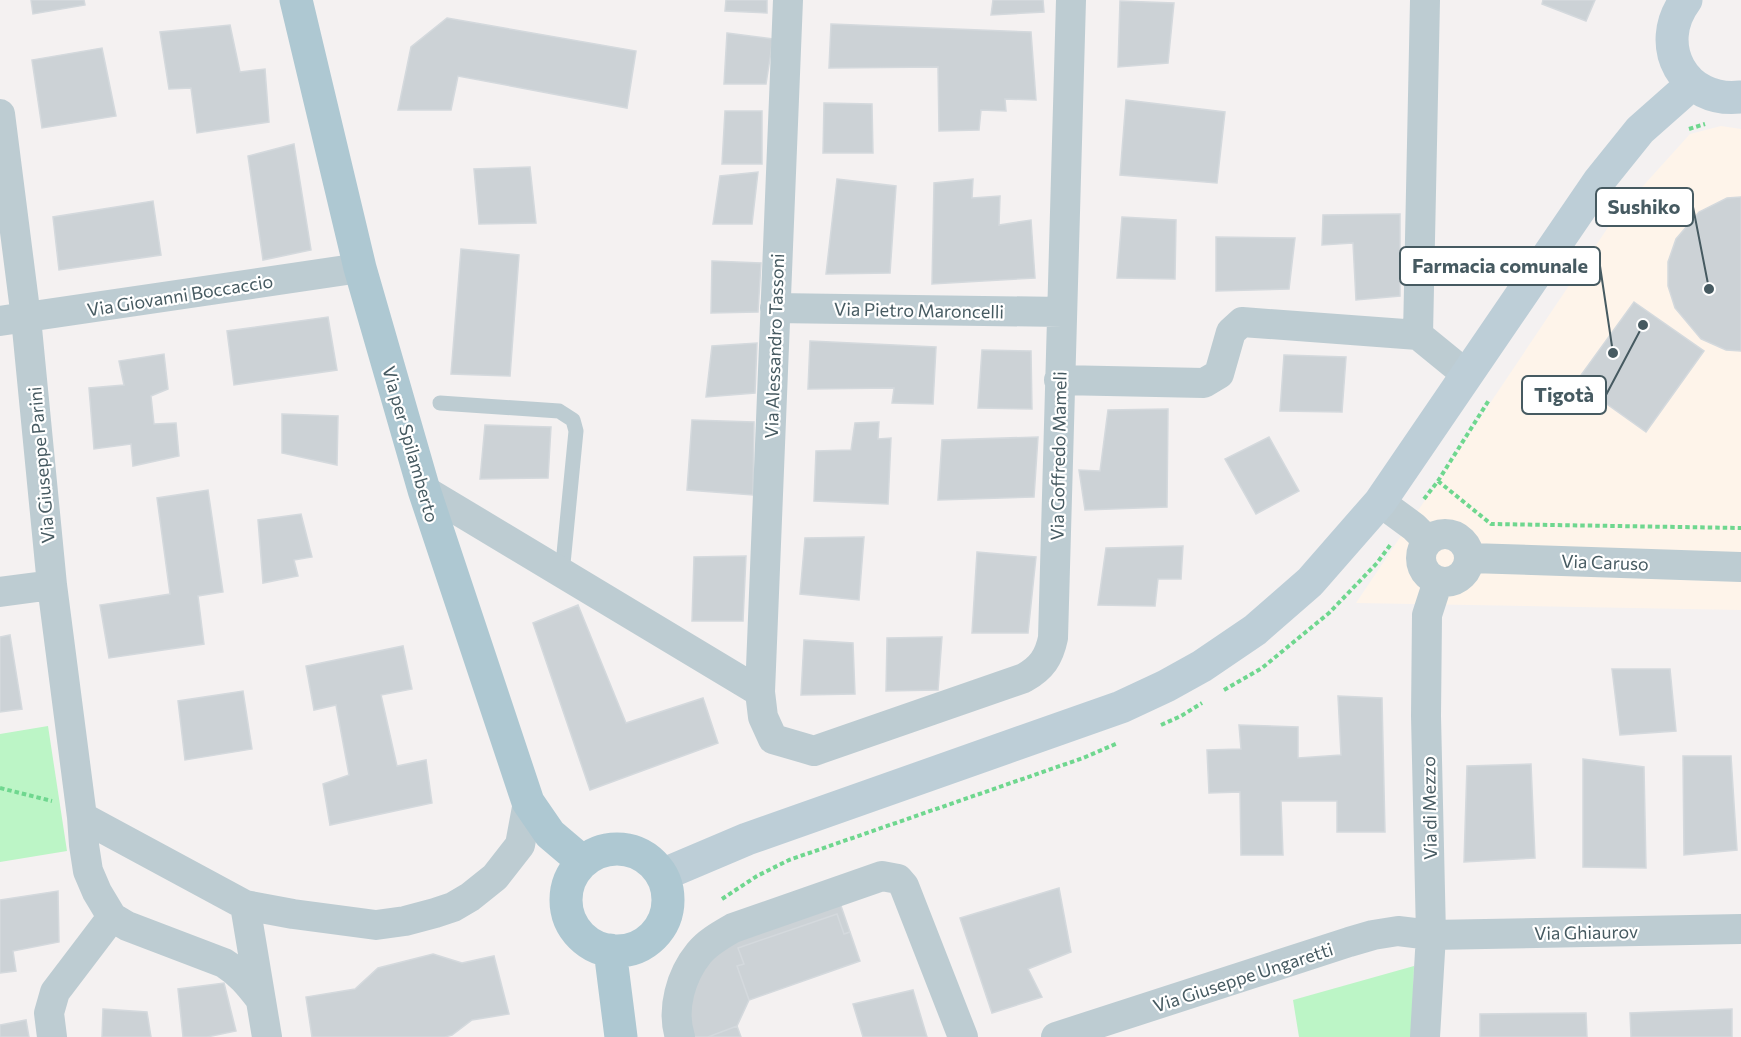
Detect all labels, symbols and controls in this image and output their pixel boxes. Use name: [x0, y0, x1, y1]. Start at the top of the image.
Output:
callout: Sushiko: [1596, 188, 1693, 226]
text: Sushiko: [1608, 194, 1680, 218]
callout: Farmacia comunale: [1400, 247, 1600, 285]
street label: Via Alessandro Tassoni: [760, 253, 788, 439]
text: Farmacia comunale: [1412, 253, 1588, 277]
street label: Via Giovanni Boccaccio: [85, 269, 275, 321]
street label: Via Pietro Maroncelli: [834, 298, 1004, 322]
street label: Via per Spilamberto: [378, 363, 444, 525]
street label: Via Goffredo Mameli: [1046, 371, 1070, 541]
callout: Tigotà: [1522, 376, 1606, 414]
text: Tigotà: [1534, 382, 1594, 406]
street label: Via Giuseppe Parini: [23, 386, 59, 544]
street label: Via Caruso: [1561, 549, 1649, 575]
street label: Via di Mezzo: [1417, 756, 1441, 860]
street label: Via Ghiaurov: [1534, 920, 1638, 944]
street label: Via Giuseppe Ungaretti: [1150, 938, 1336, 1016]

